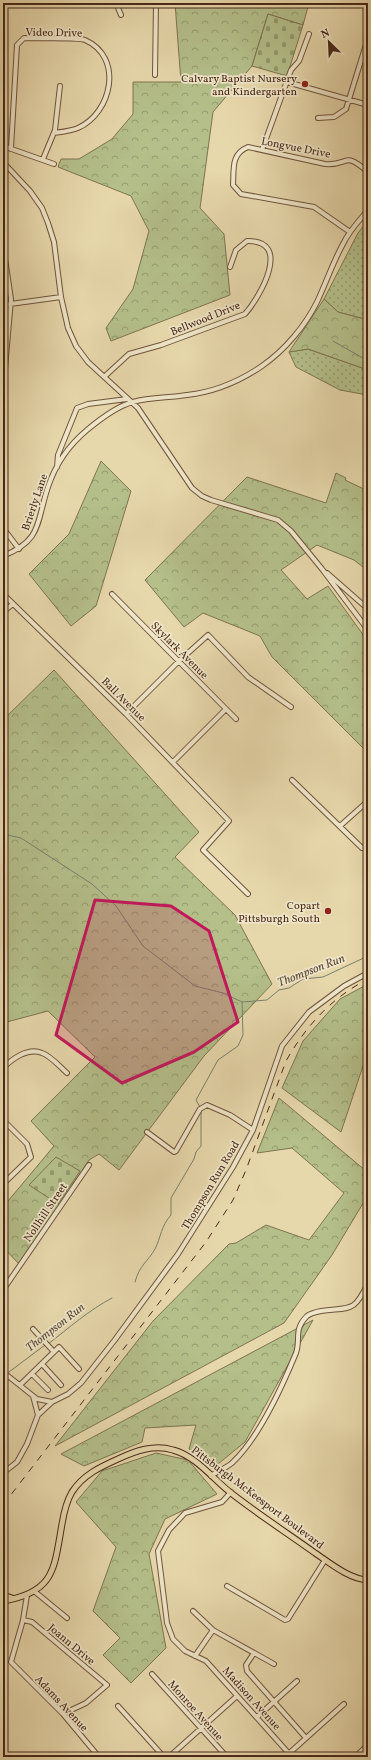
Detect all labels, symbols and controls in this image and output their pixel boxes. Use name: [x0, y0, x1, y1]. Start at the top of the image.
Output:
north arrow: [309, 22, 349, 62]
street label: Video Drive: [26, 26, 82, 41]
text: N: [319, 26, 332, 43]
place label: Calvary Baptist Nursery and Kindergarten: [181, 72, 297, 100]
marker: Calvary Baptist Nursery and Kindergarten: [300, 79, 310, 89]
street label: Longvue Drive: [260, 134, 332, 163]
street label: Bellwood Drive: [168, 299, 243, 340]
street label: Brierly Lane: [19, 472, 52, 533]
street label: Skylark Avenue: [147, 619, 211, 683]
street label: Ball Avenue: [97, 675, 148, 726]
place label: Copart Pittsburgh South: [238, 899, 320, 927]
marker: Copart Pittsburgh South: [323, 906, 333, 916]
water label: Thompson Run: [275, 951, 347, 991]
street label: Thompson Run Road: [179, 1138, 244, 1233]
street label: Nollhill Street: [21, 1180, 72, 1245]
water label: Thompson Run: [23, 1300, 88, 1356]
street label: Pittsburgh McKeesport Boulevard: [188, 1443, 327, 1553]
street label: Joann Drive: [44, 1621, 98, 1669]
street label: Madison Avenue: [218, 1664, 283, 1734]
street label: Adams Avenue: [31, 1673, 91, 1735]
street label: Monroe Avenue: [164, 1678, 226, 1744]

